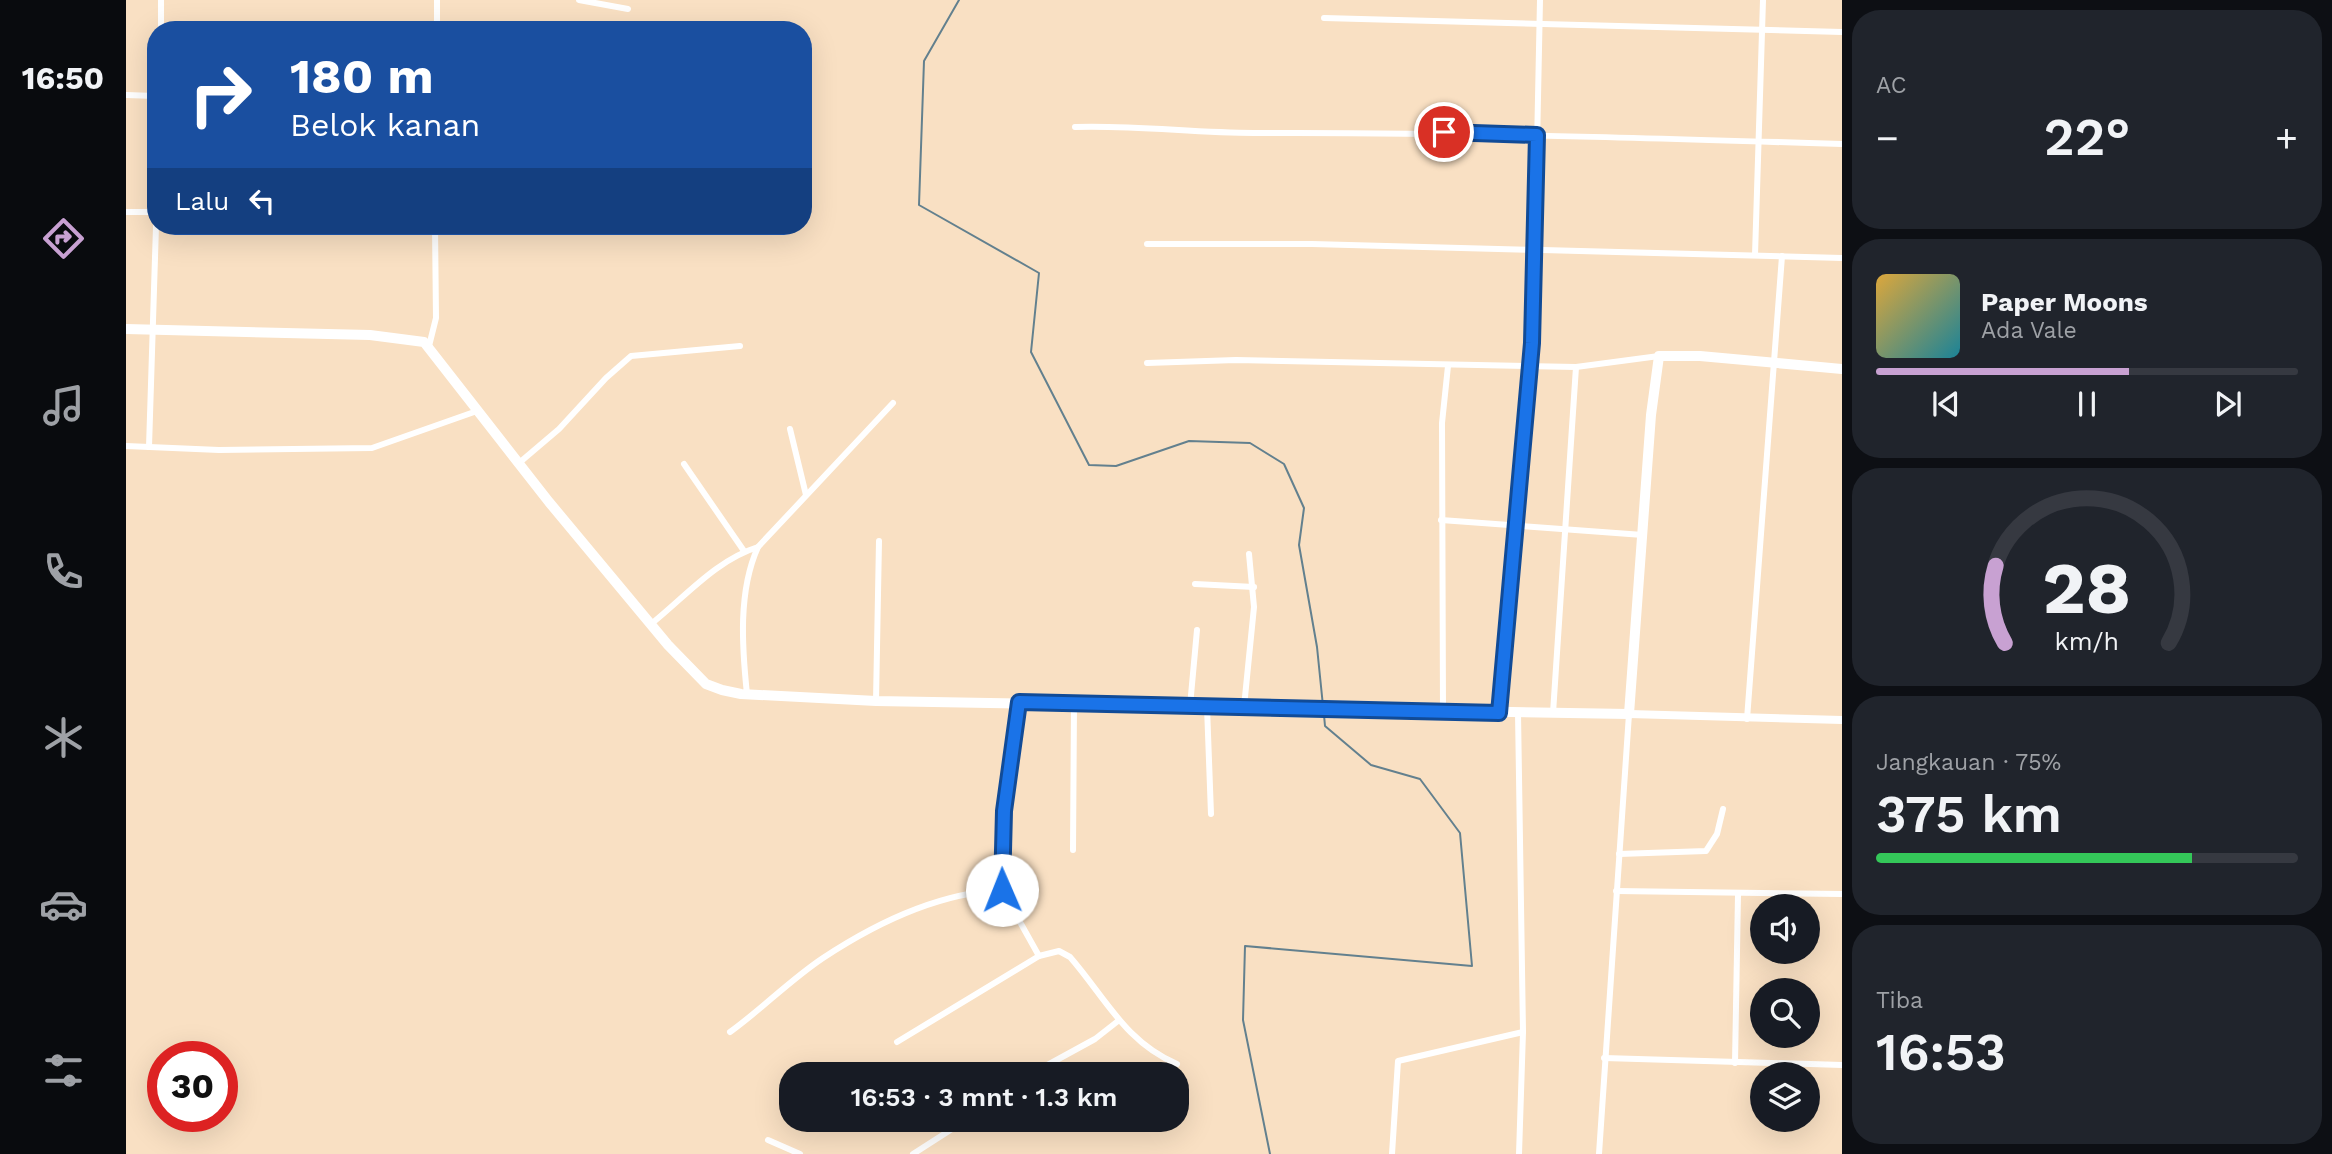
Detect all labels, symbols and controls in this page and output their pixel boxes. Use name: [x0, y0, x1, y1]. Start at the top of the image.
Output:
text: 180 m: [290, 47, 434, 105]
icon: right: [175, 49, 266, 140]
text: 16:50: [22, 59, 104, 97]
text: AC: [1876, 72, 1906, 99]
pin: [1414, 102, 1474, 162]
text: Belok kanan: [290, 106, 480, 144]
text: 22°: [2044, 107, 2130, 168]
icon: arrive: [1425, 113, 1463, 151]
text: −: [1876, 116, 1899, 160]
text: +: [2275, 116, 2298, 160]
icon: left: [243, 182, 281, 220]
text: Lalu: [175, 186, 229, 216]
icon: directions: [39, 214, 88, 263]
text: Paper Moons: [1981, 287, 2148, 317]
text: Ada Vale: [1981, 317, 2077, 344]
icon: music: [39, 381, 88, 430]
icon: previous: [1927, 385, 1965, 423]
icon: pause: [2068, 385, 2106, 423]
icon: next: [2209, 385, 2247, 423]
text: 28: [2042, 545, 2132, 631]
icon: phone: [39, 547, 88, 596]
text: km/h: [2055, 627, 2119, 656]
icon: climate: [39, 713, 88, 762]
text: Jangkauan · 75%: [1876, 749, 2061, 776]
text: 375 km: [1876, 784, 2062, 845]
position arrow: [965, 853, 1039, 927]
icon: car: [39, 880, 88, 929]
map controls: [1750, 894, 1820, 1132]
button: sound: [1750, 894, 1820, 964]
button: search: [1750, 978, 1820, 1048]
text: Tiba: [1876, 987, 1923, 1014]
text: 16:53: [1876, 1022, 2006, 1083]
speed limit sign: 30: [147, 1041, 238, 1132]
icon: filters: [39, 1046, 88, 1095]
button: layers: [1750, 1062, 1820, 1132]
text: 16:53 · 3 mnt · 1.3 km: [851, 1082, 1117, 1112]

